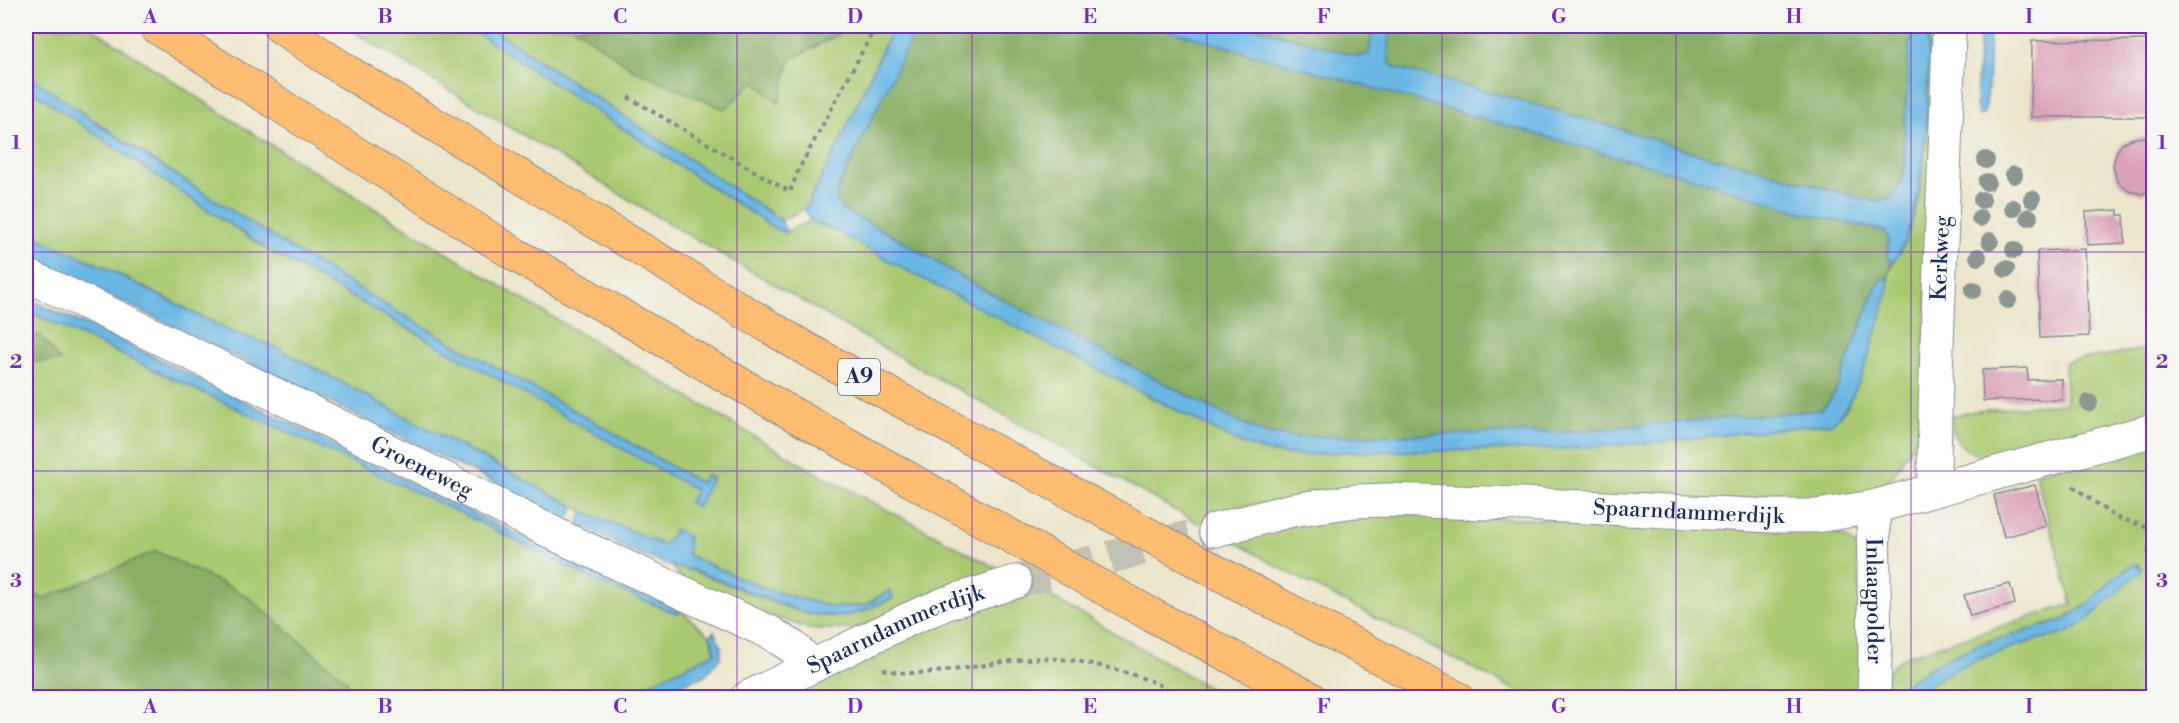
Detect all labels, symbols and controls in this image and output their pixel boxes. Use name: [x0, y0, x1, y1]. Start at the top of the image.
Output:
text: A: [142, 5, 158, 30]
text: B: [377, 5, 393, 30]
text: C: [613, 5, 627, 30]
text: D: [847, 5, 863, 30]
text: E: [1083, 5, 1097, 30]
text: F: [1317, 5, 1331, 30]
text: G: [1551, 5, 1567, 30]
text: H: [1786, 5, 1803, 30]
text: I: [2025, 5, 2033, 30]
text: 1: [11, 131, 21, 156]
text: 1: [2157, 131, 2167, 156]
street label: Kerkweg: [1925, 214, 1956, 301]
text: 2: [10, 350, 22, 375]
text: 2: [2156, 350, 2168, 375]
road number: A9: [838, 359, 880, 395]
street label: Groeneweg: [366, 431, 478, 504]
street label: Spaarndammerdijk: [1592, 494, 1786, 530]
street label: Inlaagpolder: [1860, 538, 1889, 665]
text: 3: [10, 569, 22, 594]
text: 3: [2156, 569, 2168, 594]
street label: Spaarndammerdijk: [802, 578, 989, 680]
text: A: [142, 695, 158, 720]
text: B: [377, 695, 393, 720]
text: C: [613, 695, 627, 720]
text: D: [847, 695, 863, 720]
text: E: [1083, 695, 1097, 720]
text: F: [1317, 695, 1331, 720]
text: G: [1551, 695, 1567, 720]
text: H: [1786, 695, 1803, 720]
text: I: [2025, 695, 2033, 720]

